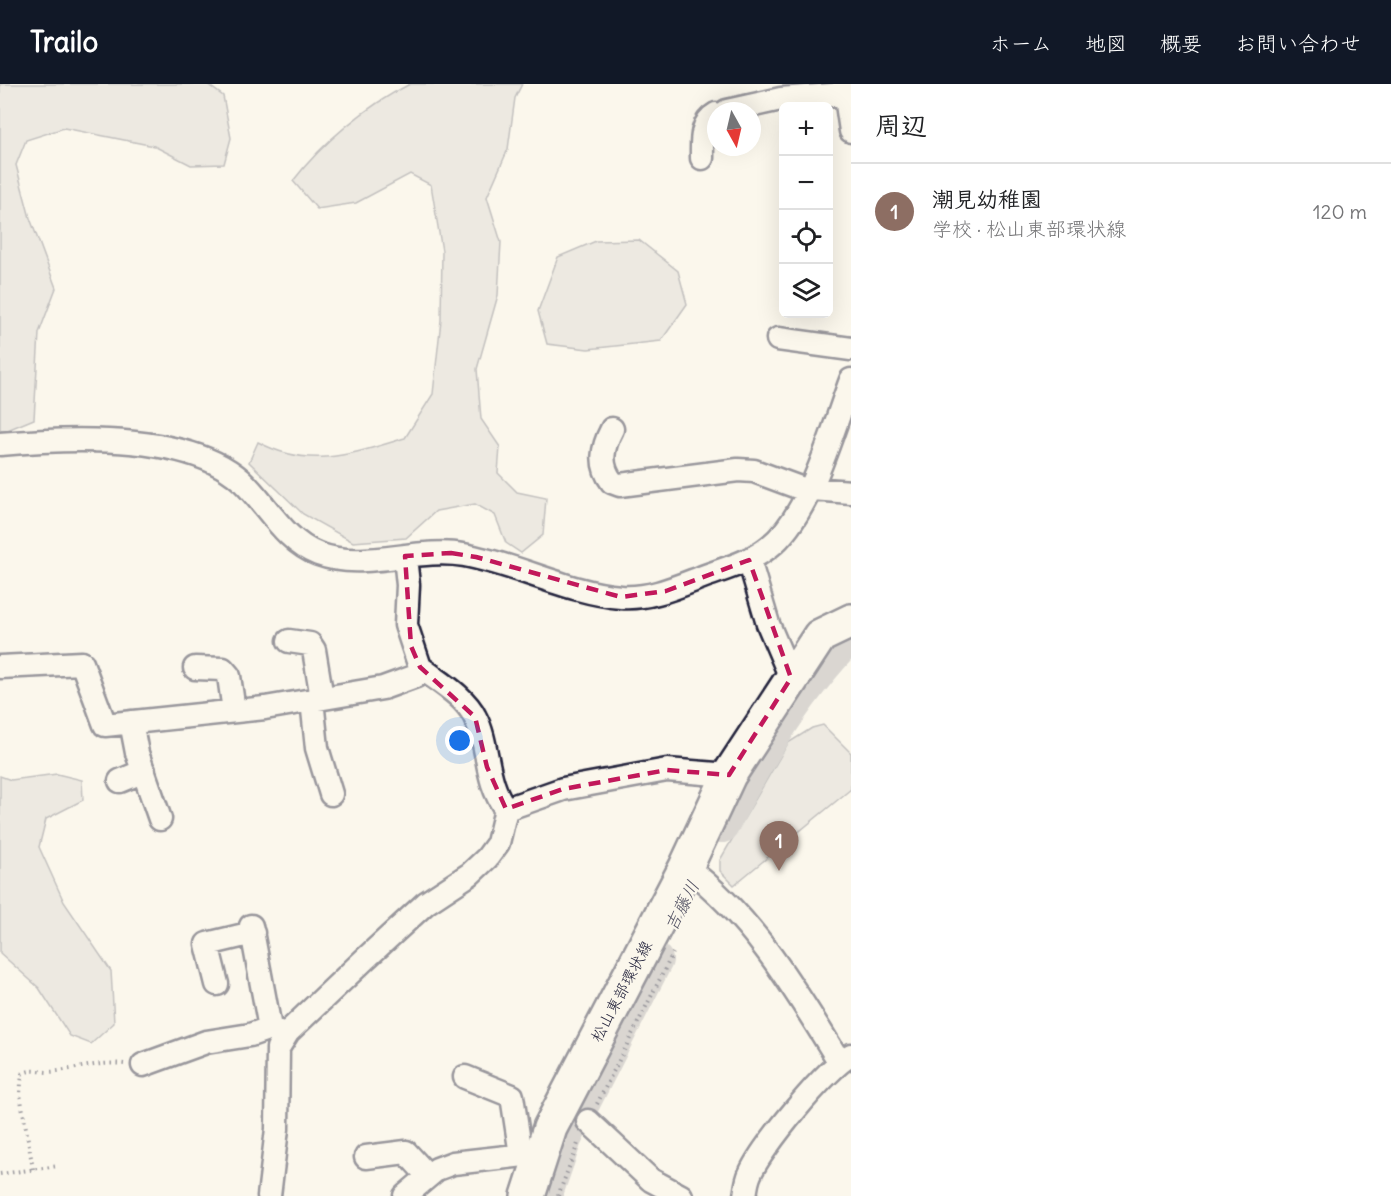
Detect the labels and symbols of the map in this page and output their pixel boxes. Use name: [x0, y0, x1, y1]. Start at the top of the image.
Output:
north arrow: [707, 102, 761, 156]
your location: [445, 726, 474, 755]
pin: 1: [760, 822, 798, 871]
water label: 吉藤川: [659, 876, 704, 935]
street label: 松山東部環状線: [586, 937, 656, 1045]

